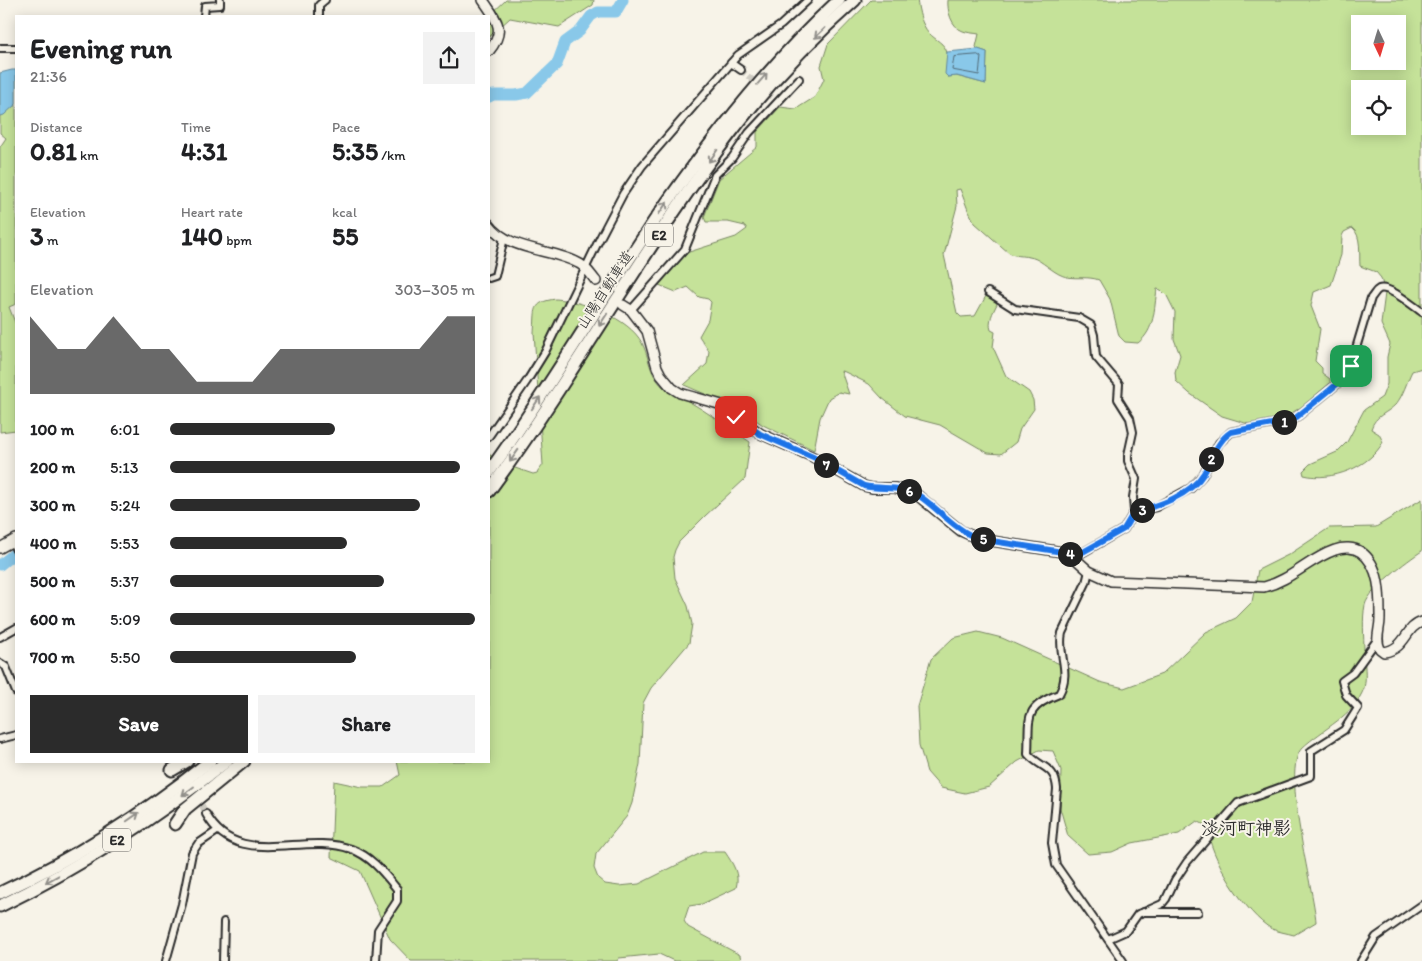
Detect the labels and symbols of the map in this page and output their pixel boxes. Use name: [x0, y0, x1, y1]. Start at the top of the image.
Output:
north arrow: [1351, 15, 1406, 70]
one-way arrow: [814, 27, 826, 39]
one-way arrow: [757, 73, 768, 86]
one-way arrow: [708, 149, 718, 163]
one-way arrow: [658, 201, 669, 215]
road number: E2: [645, 224, 673, 246]
street label: 山陽自動車道: [573, 247, 637, 333]
one-way arrow: [598, 313, 608, 327]
pin: [1330, 345, 1372, 387]
one-way arrow: [531, 396, 541, 410]
pin: [715, 396, 757, 438]
pin: 1: [1272, 410, 1296, 434]
pin: 2: [1198, 446, 1224, 472]
one-way arrow: [509, 449, 519, 463]
pin: 7: [814, 452, 838, 478]
pin: 6: [896, 478, 922, 504]
pin: 3: [1130, 498, 1154, 522]
pin: 5: [970, 526, 996, 552]
pin: 4: [1058, 542, 1082, 566]
one-way arrow: [181, 786, 195, 796]
one-way arrow: [126, 812, 140, 822]
district label: 淡河町神影: [1201, 817, 1291, 839]
road number: E2: [103, 828, 131, 852]
one-way arrow: [45, 875, 60, 884]

